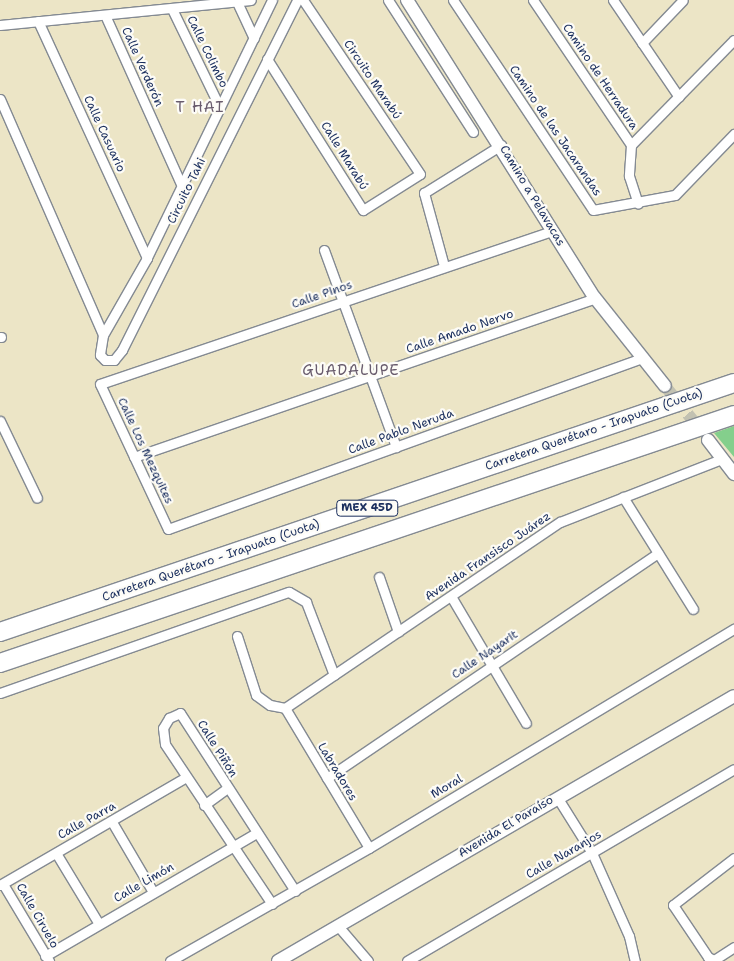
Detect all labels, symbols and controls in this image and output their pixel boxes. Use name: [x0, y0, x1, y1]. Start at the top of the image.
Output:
street label: Calle Colimbo: [183, 14, 231, 90]
street label: Camino de Herradura: [559, 21, 641, 133]
street label: Calle Verderón: [118, 25, 166, 109]
street label: Circuito Marabú: [340, 38, 404, 122]
street label: Camino de las Jacarandas: [506, 63, 604, 199]
street label: Calle Casuario: [80, 93, 128, 175]
district label: T HAI: [175, 99, 225, 117]
street label: Calle Marabú: [317, 119, 371, 193]
street label: Camino a Pelavacas: [496, 143, 568, 249]
street label: Circuito Tahi: [165, 156, 209, 226]
street label: Calle Pinos: [290, 278, 354, 312]
street label: Calle Amado Nervo: [404, 307, 516, 357]
district label: GUADALUPE: [301, 362, 401, 380]
street label: Carretera Querétaro - Irapuato (Cuota): [484, 386, 704, 474]
street label: Calle Los Mezquites: [114, 396, 176, 506]
street label: Calle Pablo Neruda: [346, 406, 456, 458]
road number: MEX 45D: [336, 499, 398, 516]
street label: Avenida Fransisco Juárez: [422, 509, 554, 605]
street label: Carretera Querétaro - Irapuato (Cuota): [101, 517, 321, 605]
street label: Calle Nayarit: [449, 628, 521, 682]
street label: Calle Piñón: [194, 718, 240, 780]
street label: Labradores: [314, 740, 360, 804]
street label: Moral: [429, 772, 465, 802]
street label: Avenida El Paraíso: [456, 793, 556, 861]
street label: Calle Parra: [56, 799, 118, 843]
street label: Calle Naranjos: [524, 828, 604, 882]
street label: Calle Limón: [111, 860, 177, 906]
street label: Calle Ciruelo: [13, 881, 61, 951]

